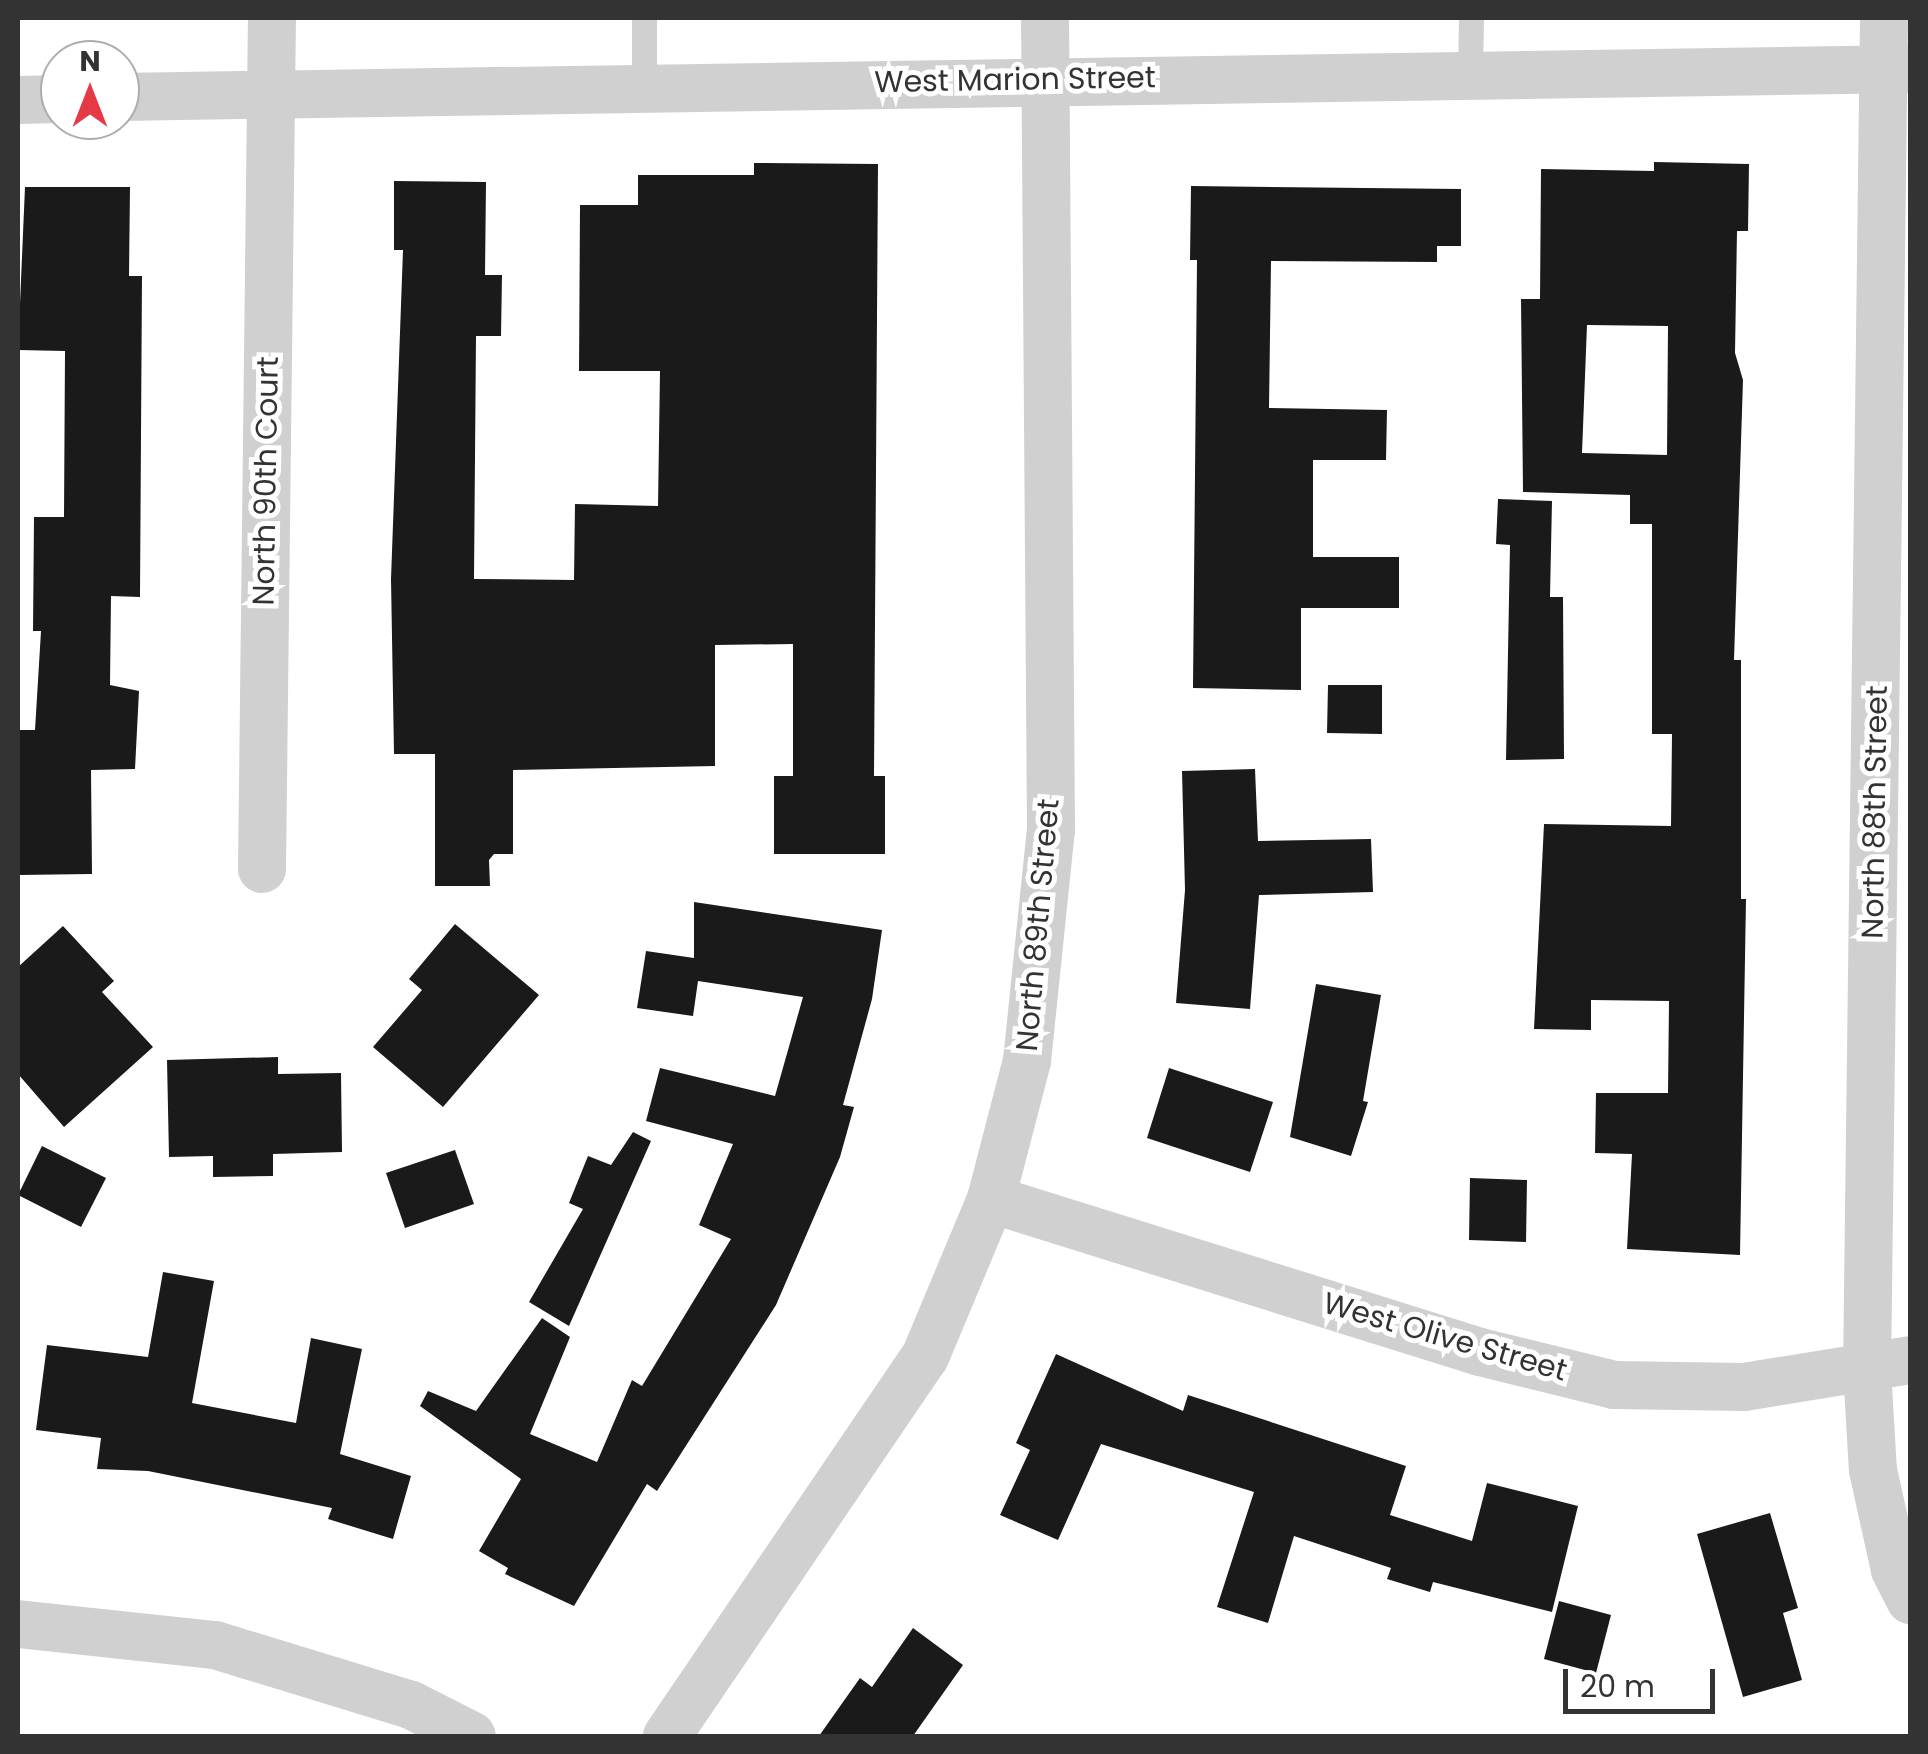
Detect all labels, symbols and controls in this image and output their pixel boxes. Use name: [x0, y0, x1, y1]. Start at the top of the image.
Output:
north arrow: [40, 40, 140, 140]
text: N: [79, 42, 101, 81]
street label: West Marion Street: [874, 60, 1156, 100]
street label: North 90th Court: [246, 356, 286, 606]
street label: North 88th Street: [1855, 685, 1895, 939]
street label: North 89th Street: [1009, 797, 1067, 1053]
street label: West Olive Street: [1319, 1285, 1571, 1389]
scale bar: [1568, 1649, 1720, 1711]
text: 20 m: [1580, 1665, 1655, 1708]

